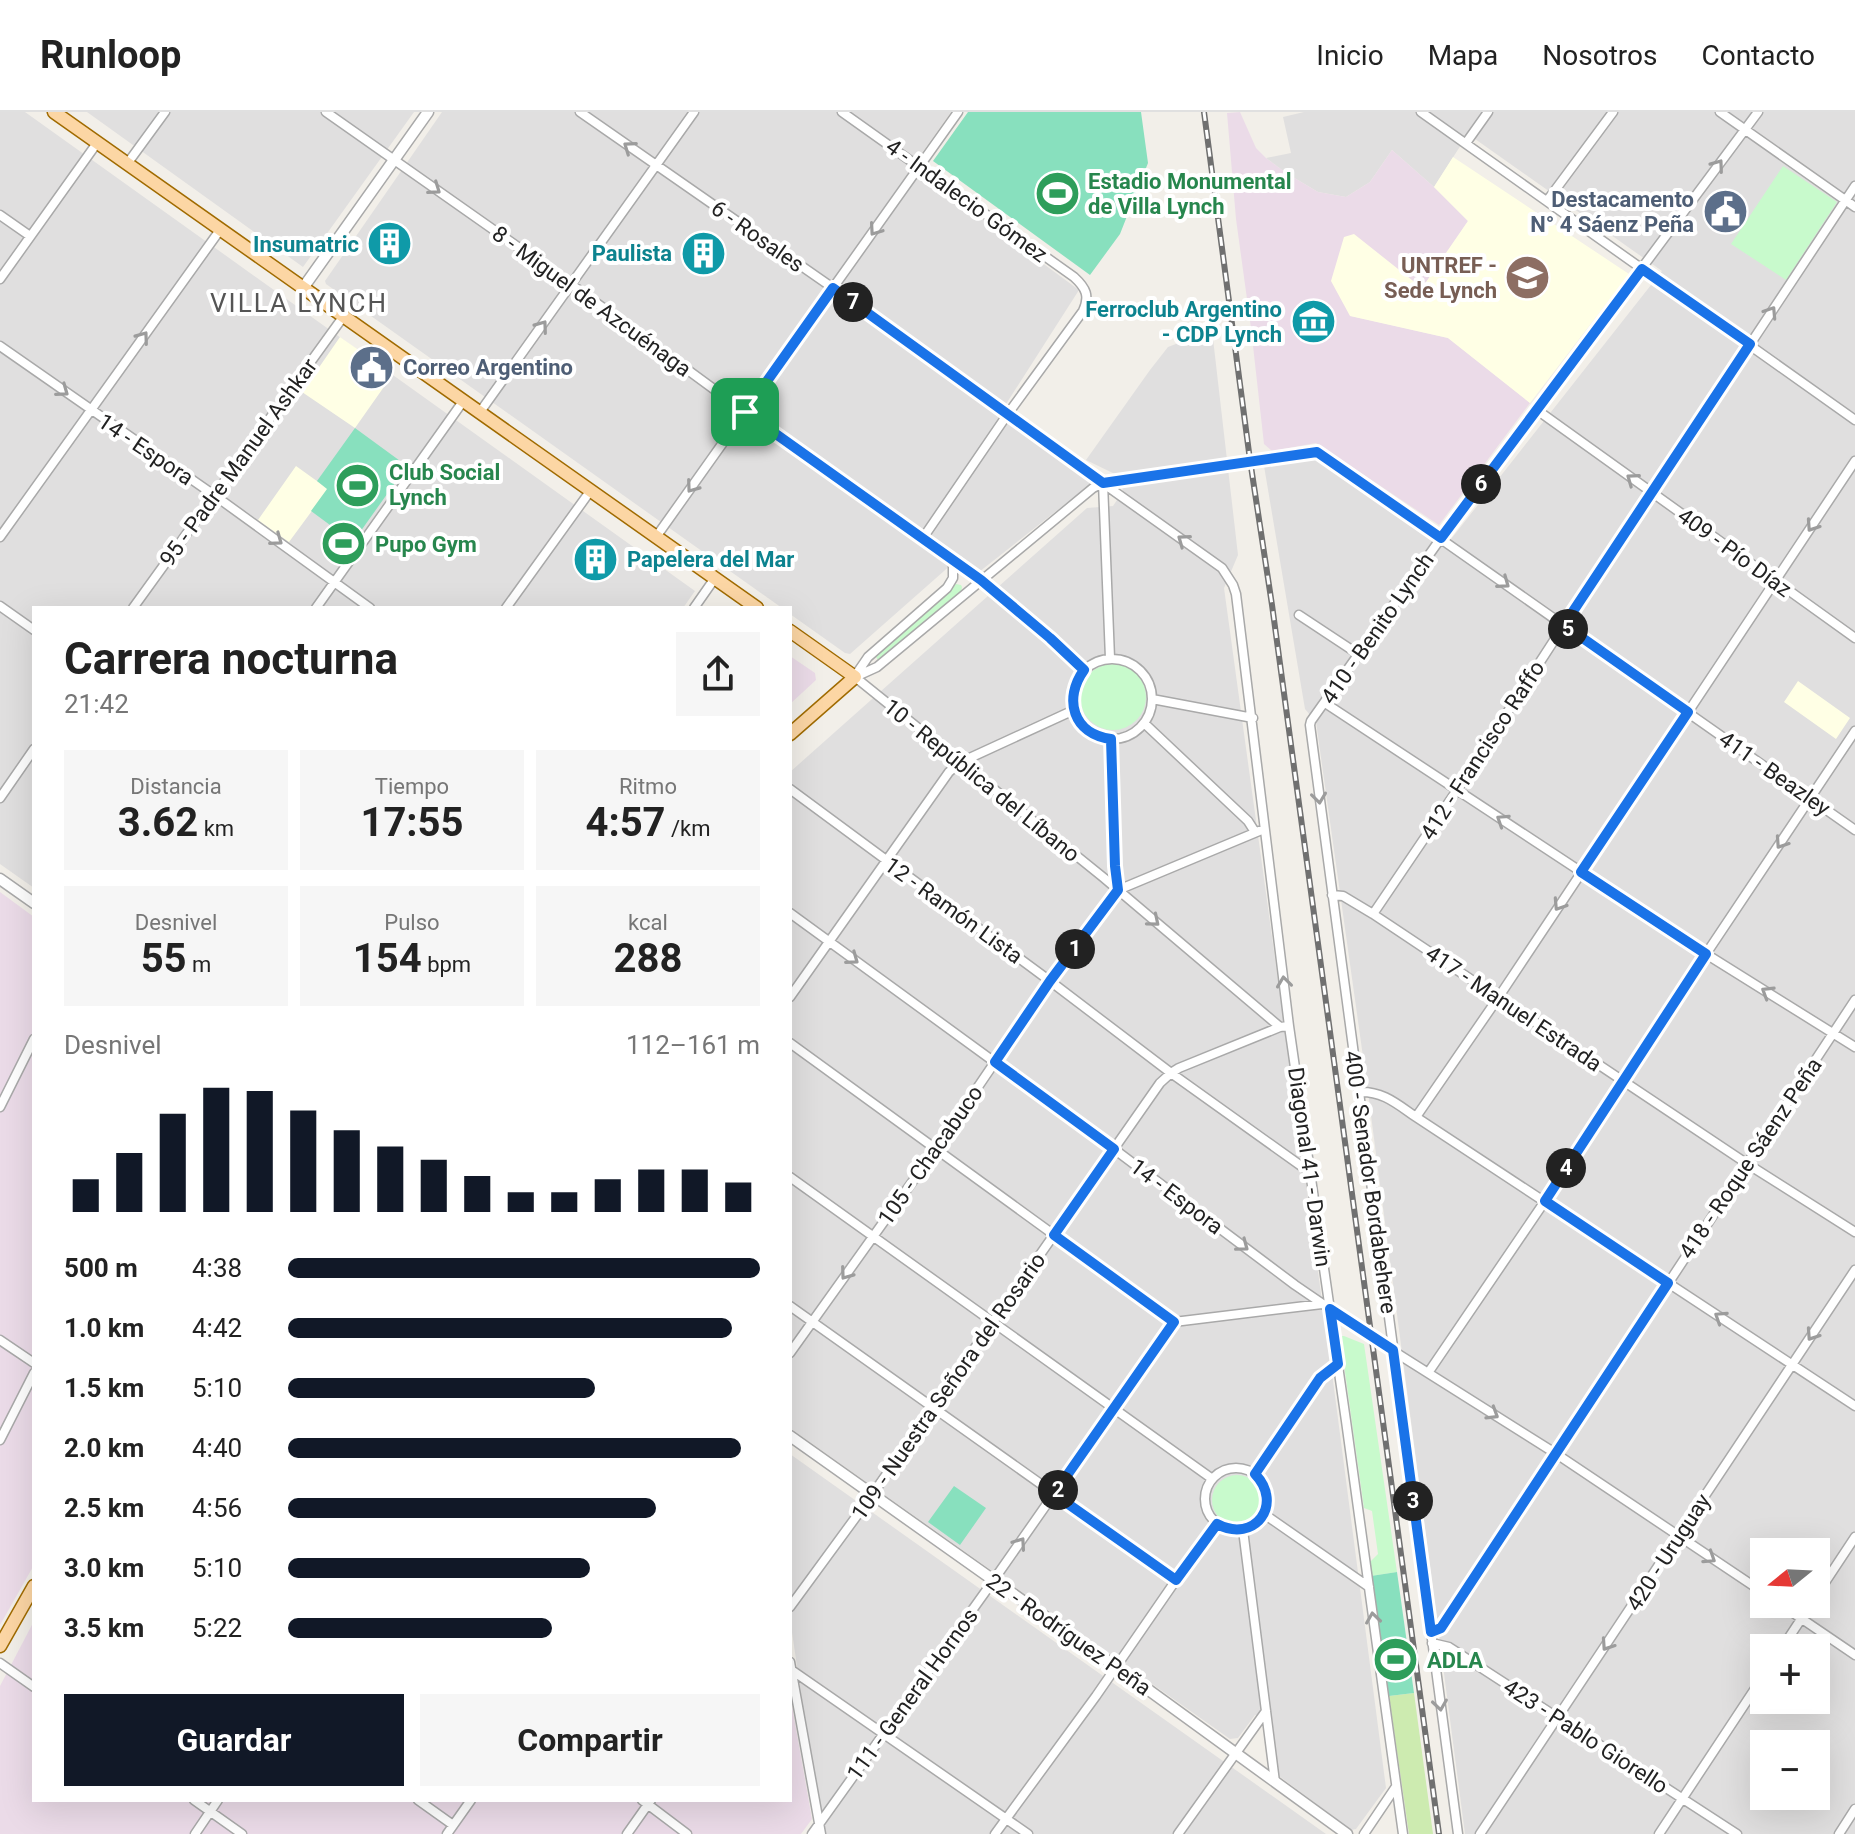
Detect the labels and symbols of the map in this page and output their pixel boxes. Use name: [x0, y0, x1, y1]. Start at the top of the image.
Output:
street label: 4 - Indalecio Gómez: [881, 134, 1052, 267]
one-way arrow: [623, 142, 637, 156]
one-way arrow: [1709, 160, 1723, 174]
place label: Estadio Monumental de Villa Lynch: [1088, 169, 1292, 219]
sports icon: Estadio Monumental de Villa Lynch: [1033, 170, 1081, 218]
one-way arrow: [427, 179, 441, 194]
place label: Destacamento N° 4 Sáenz Peña: [1530, 187, 1694, 237]
public building icon: Destacamento N° 4 Sáenz Peña: [1701, 188, 1749, 236]
street label: 6 - Rosales: [707, 195, 809, 277]
building icon: Insumatric: [366, 220, 414, 268]
street label: 8 - Miguel de Azcuénaga: [488, 221, 696, 382]
one-way arrow: [870, 221, 884, 235]
building icon: Paulista: [679, 229, 727, 277]
place label: Insumatric: [253, 232, 359, 257]
place label: Paulista: [592, 241, 672, 266]
place label: UNTREF - Sede Lynch: [1384, 253, 1497, 303]
school or university icon: UNTREF - Sede Lynch: [1504, 254, 1552, 302]
pin: 7: [833, 282, 873, 322]
district label: VILLA LYNCH: [210, 288, 388, 318]
place label: Ferroclub Argentino - CDP Lynch: [1085, 297, 1282, 347]
museum icon: Ferroclub Argentino - CDP Lynch: [1289, 298, 1337, 346]
one-way arrow: [1761, 307, 1776, 321]
one-way arrow: [532, 320, 547, 335]
one-way arrow: [133, 332, 148, 346]
public building icon: Correo Argentino: [348, 343, 396, 391]
street label: 95 - Padre Manuel Ashkar: [155, 353, 322, 571]
place label: Correo Argentino: [403, 355, 573, 380]
pin: [711, 378, 779, 446]
one-way arrow: [55, 381, 69, 396]
street label: 14 - Espora: [93, 408, 198, 490]
place label: Club Social Lynch: [389, 460, 500, 510]
sports icon: Club Social Lynch: [334, 461, 382, 509]
pin: 6: [1461, 464, 1501, 504]
one-way arrow: [1627, 474, 1641, 488]
one-way arrow: [687, 479, 702, 493]
street label: 409 - Pío Díaz: [1673, 503, 1796, 602]
one-way arrow: [1807, 517, 1822, 532]
sports icon: Pupo Gym: [320, 520, 368, 568]
one-way arrow: [268, 530, 282, 545]
place label: Pupo Gym: [375, 532, 477, 557]
building icon: Papelera del Mar: [572, 535, 620, 583]
one-way arrow: [1178, 535, 1192, 550]
place label: Papelera del Mar: [627, 547, 794, 572]
street label: 410 - Benito Lynch: [1316, 548, 1439, 709]
one-way arrow: [1496, 573, 1510, 588]
pin: 5: [1548, 609, 1588, 649]
street label: 412 - Francisco Raffo: [1415, 656, 1550, 844]
street label: 10 - República del Líbano: [879, 694, 1085, 867]
street label: 411 - Beazley: [1714, 726, 1835, 821]
one-way arrow: [1310, 791, 1327, 805]
one-way arrow: [1496, 815, 1511, 830]
one-way arrow: [1776, 834, 1791, 849]
street label: 12 - Ramón Lista: [880, 852, 1028, 969]
one-way arrow: [1554, 897, 1569, 911]
one-way arrow: [1144, 911, 1159, 926]
pin: 1: [1055, 929, 1095, 969]
street label: 417 - Manuel Estrada: [1421, 940, 1606, 1076]
one-way arrow: [844, 950, 859, 964]
one-way arrow: [1275, 975, 1292, 988]
one-way arrow: [1761, 987, 1776, 1002]
street label: 400 - Senador Bordabehere: [1340, 1049, 1401, 1315]
street label: 418 - Roque Sáenz Peña: [1674, 1053, 1827, 1263]
street label: Diagonal 41 - Darwin: [1283, 1066, 1336, 1269]
street label: 105 - Chacabuco: [873, 1081, 988, 1230]
pin: 4: [1546, 1148, 1586, 1188]
street label: 14 - Espora: [1125, 1153, 1228, 1239]
one-way arrow: [1234, 1236, 1249, 1250]
street label: 109 - Nuestra Señora del Rosario: [846, 1248, 1050, 1525]
one-way arrow: [842, 1265, 856, 1279]
one-way arrow: [1714, 1311, 1728, 1326]
one-way arrow: [1806, 1326, 1821, 1340]
one-way arrow: [1485, 1405, 1499, 1420]
pin: 2: [1038, 1470, 1078, 1510]
pin: 3: [1393, 1481, 1433, 1521]
street label: 420 - Uruguay: [1621, 1489, 1716, 1616]
one-way arrow: [1010, 1537, 1025, 1551]
north arrow: [1750, 1538, 1830, 1618]
one-way arrow: [1702, 1548, 1716, 1563]
street label: 22 - Rodríguez Peña: [982, 1568, 1156, 1701]
street label: 111 - General Hornos: [842, 1604, 983, 1785]
one-way arrow: [1365, 1611, 1382, 1624]
sports icon: ADLA: [1372, 1636, 1420, 1684]
one-way arrow: [1602, 1637, 1617, 1651]
place label: ADLA: [1427, 1648, 1483, 1673]
street label: 423 - Pablo Giorello: [1499, 1674, 1672, 1799]
one-way arrow: [1432, 1699, 1449, 1712]

